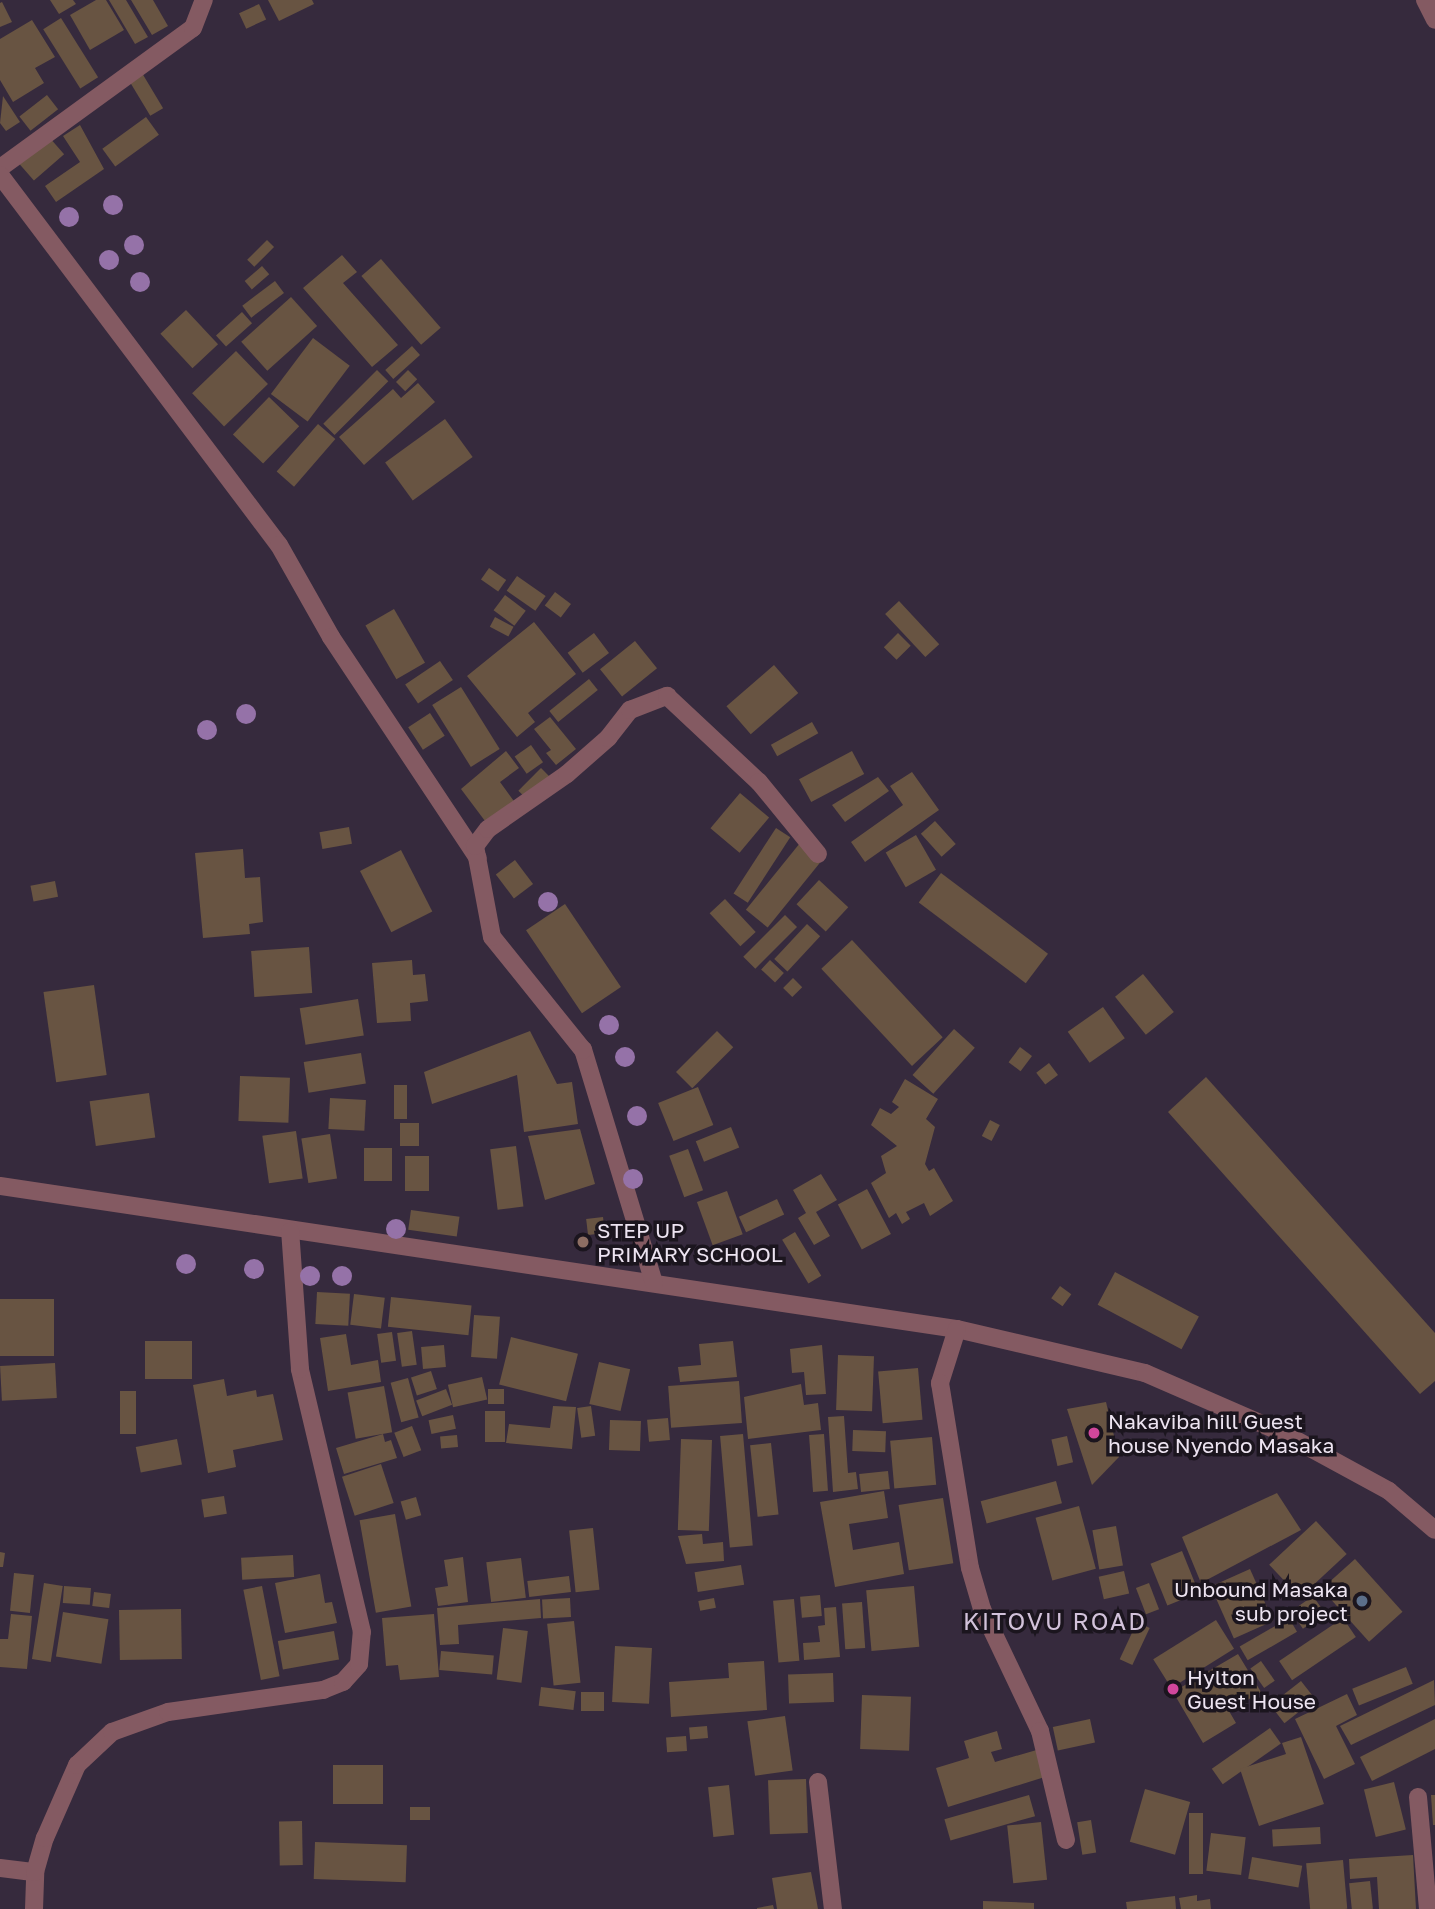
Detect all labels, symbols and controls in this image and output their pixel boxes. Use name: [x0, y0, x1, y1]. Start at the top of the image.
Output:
place label: STEP UP PRIMARY SCHOOL: [597, 1217, 783, 1267]
marker: STEP UP PRIMARY SCHOOL: [575, 1234, 591, 1250]
place label: Nakaviba hill Guest house Nyendo Masaka: [1108, 1408, 1334, 1458]
marker: Nakaviba hill Guest house Nyendo Masaka: [1086, 1425, 1102, 1441]
place label: Unbound Masaka sub project: [1174, 1576, 1348, 1626]
marker: Unbound Masaka sub project: [1354, 1593, 1370, 1609]
district label: KITOVU ROAD: [964, 1607, 1146, 1635]
place label: Hylton Guest House: [1187, 1664, 1316, 1714]
marker: Hylton Guest House: [1165, 1681, 1181, 1697]

